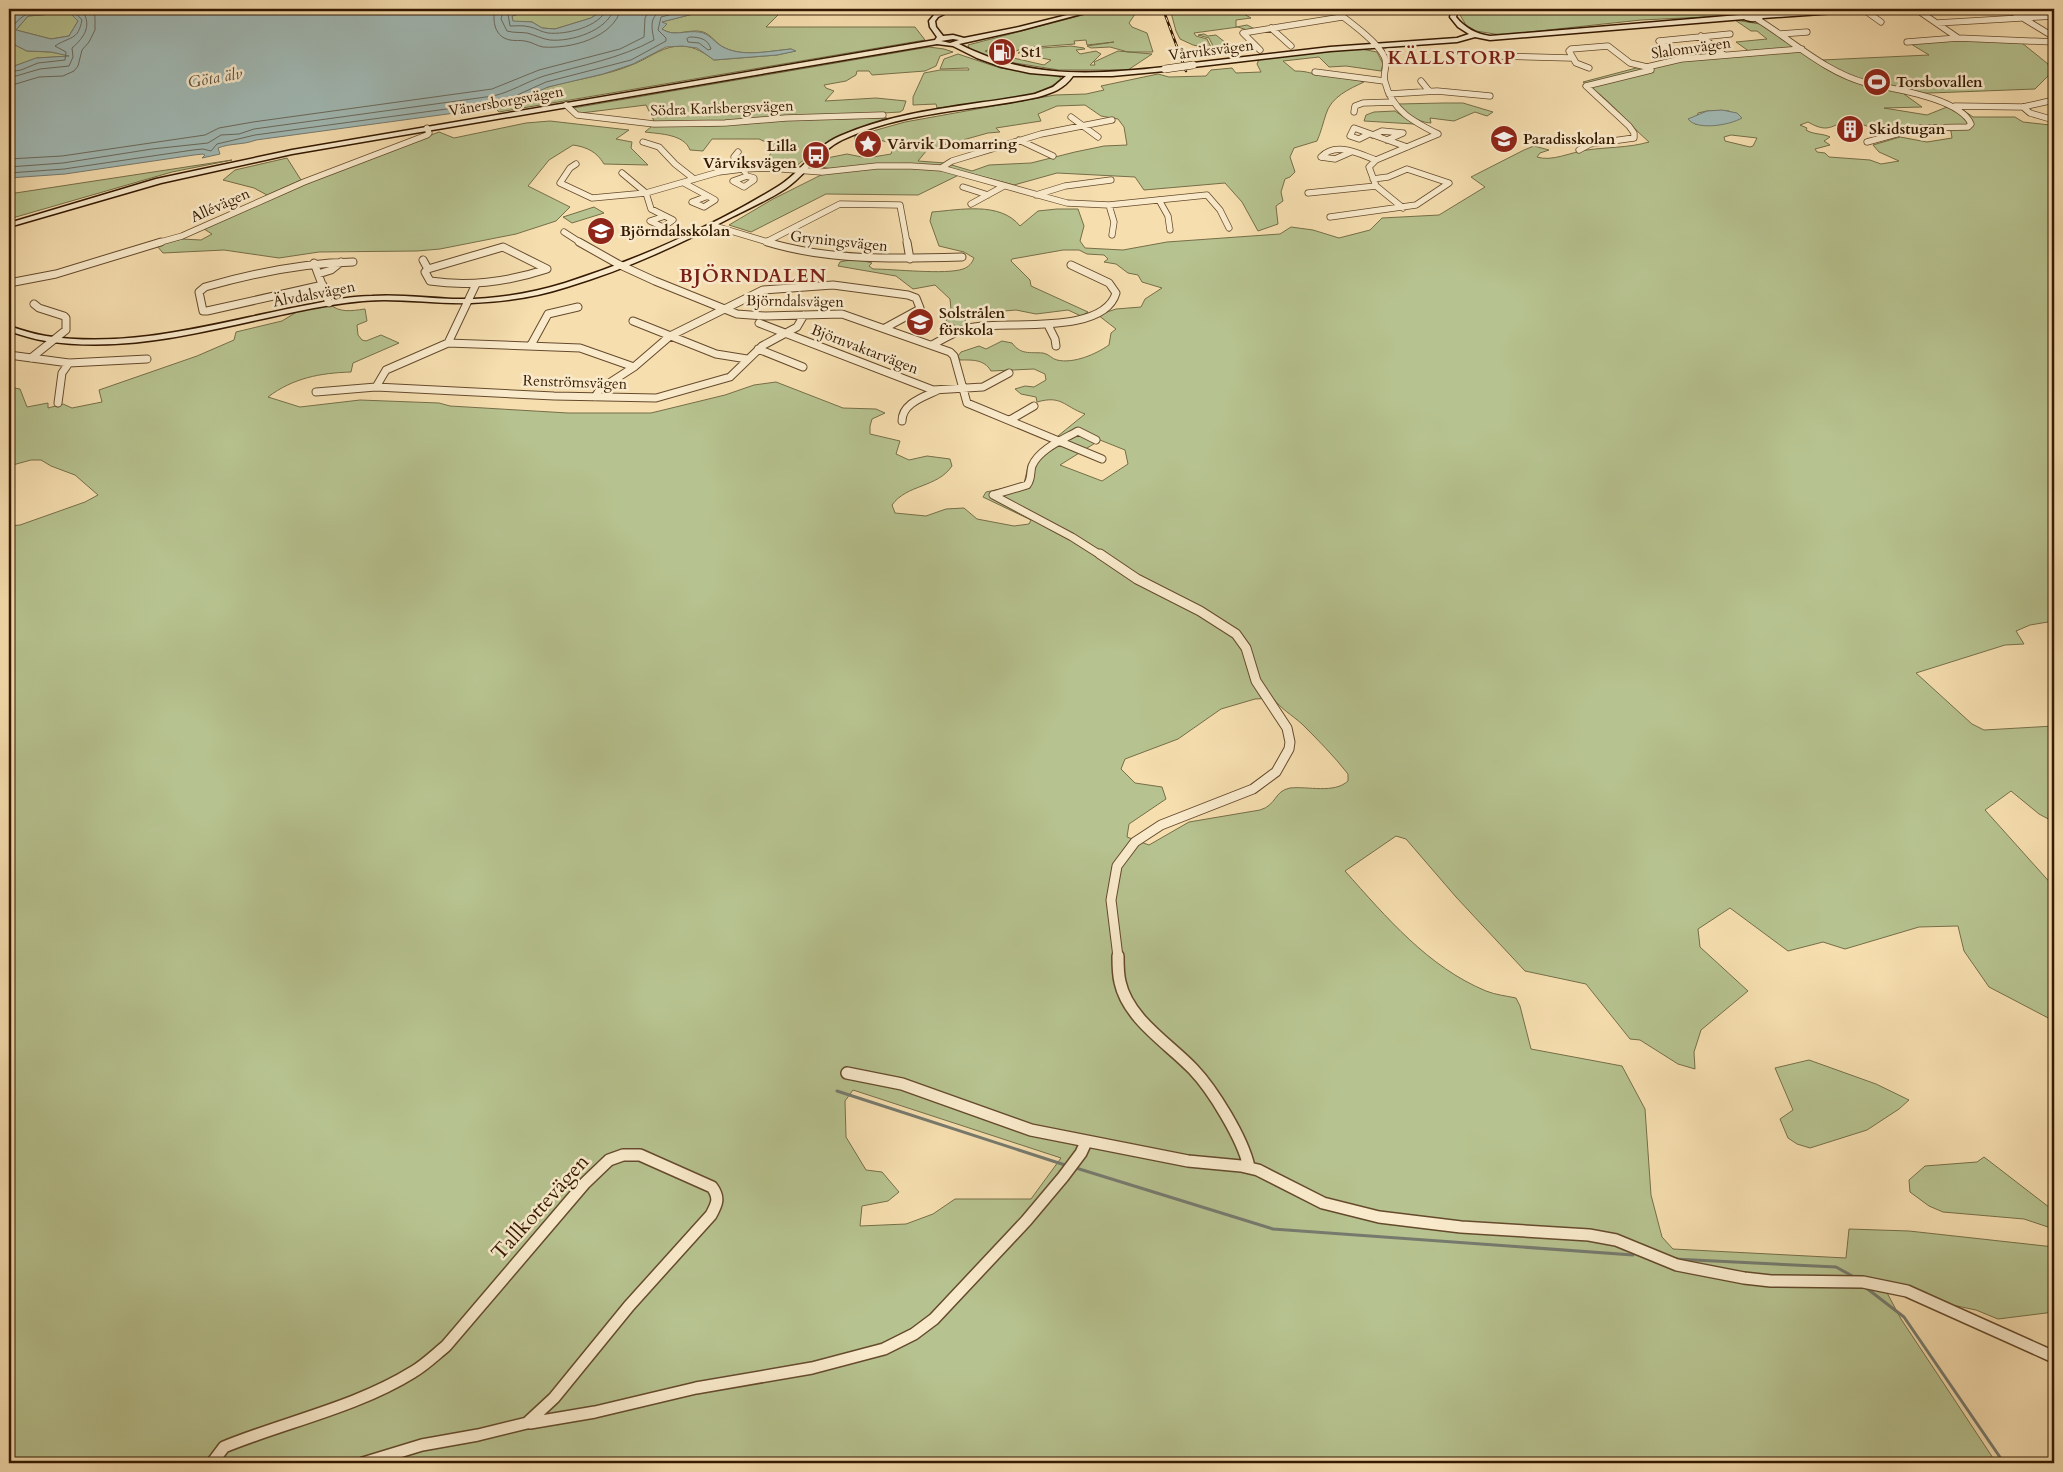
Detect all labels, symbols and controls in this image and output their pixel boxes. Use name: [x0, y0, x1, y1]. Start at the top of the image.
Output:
street label: Slalomvägen: [1650, 32, 1733, 63]
street label: Vårviksvägen: [1167, 35, 1255, 65]
fuel station icon: St1: [987, 37, 1017, 67]
place label: St1: [1021, 42, 1042, 62]
district label: KÄLLSTORP: [1388, 45, 1516, 71]
water label: Göta älv: [186, 62, 245, 94]
sports icon: Torsbovallen: [1862, 67, 1892, 97]
place label: Torsbovallen: [1896, 72, 1983, 92]
street label: Vänersborgsvägen: [447, 81, 566, 121]
street label: Södra Karlsbergsvägen: [650, 95, 794, 120]
building icon: Skidstugan: [1835, 114, 1865, 144]
place label: Skidstugan: [1869, 119, 1946, 139]
school or university icon: Paradisskolan: [1489, 124, 1519, 154]
place icon: Vårvik Domarring: [853, 129, 883, 159]
place label: Paradisskolan: [1523, 129, 1616, 149]
place label: Vårvik Domarring: [887, 134, 1017, 154]
place label: Lilla Vårviksvägen: [703, 136, 798, 173]
bus stop icon: Lilla Vårviksvägen: [801, 140, 831, 170]
street label: Allévägen: [187, 183, 253, 227]
school or university icon: Björndalsskolan: [586, 216, 616, 246]
place label: Björndalsskolan: [620, 221, 731, 241]
street label: Gryningsvägen: [789, 226, 889, 256]
district label: BJÖRNDALEN: [679, 263, 827, 289]
street label: Älvdalsvägen: [271, 276, 357, 312]
street label: Björndalsvägen: [746, 290, 845, 312]
place label: Solstrålen förskola: [939, 303, 1005, 340]
school or university icon: Solstrålen förskola: [905, 307, 935, 337]
street label: Björnvaktarvägen: [809, 319, 922, 379]
street label: Renströmsvägen: [522, 370, 628, 394]
street label: Tallkottevägen: [485, 1148, 596, 1267]

